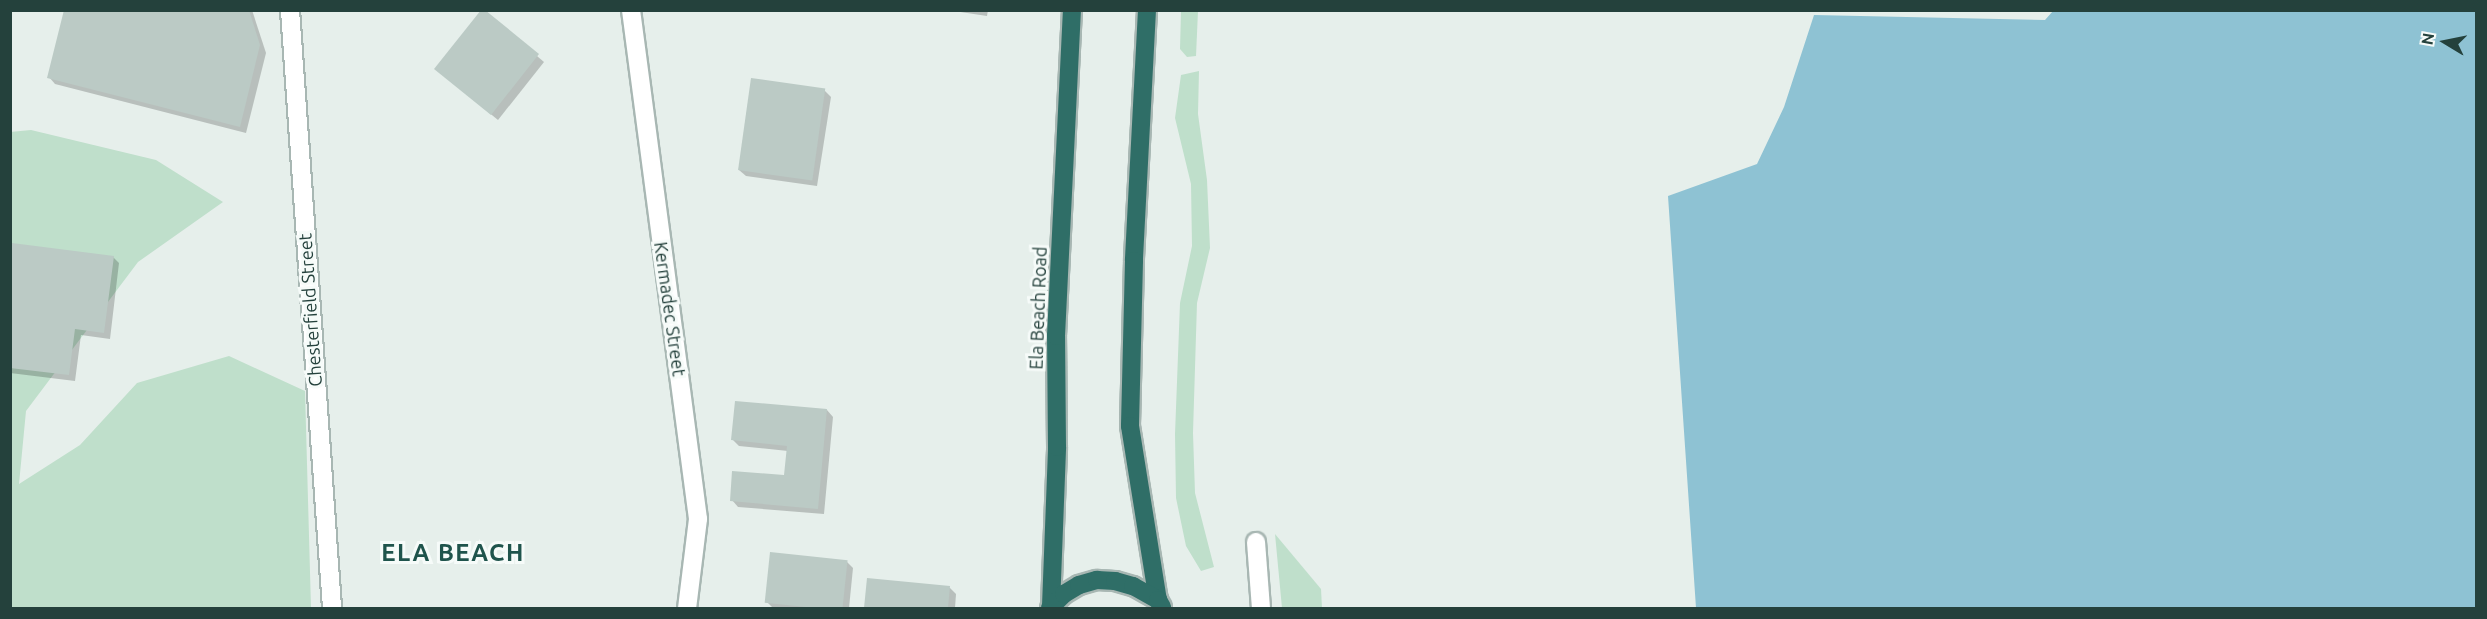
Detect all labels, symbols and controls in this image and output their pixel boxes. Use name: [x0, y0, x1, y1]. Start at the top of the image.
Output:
north arrow: [2415, 12, 2475, 72]
text: N: [2417, 31, 2437, 46]
street label: Chesterfield Street: [294, 233, 326, 387]
street label: Kermadec Street: [650, 240, 690, 378]
street label: Ela Beach Road: [1025, 246, 1051, 370]
district label: ELA BEACH: [381, 539, 525, 567]

